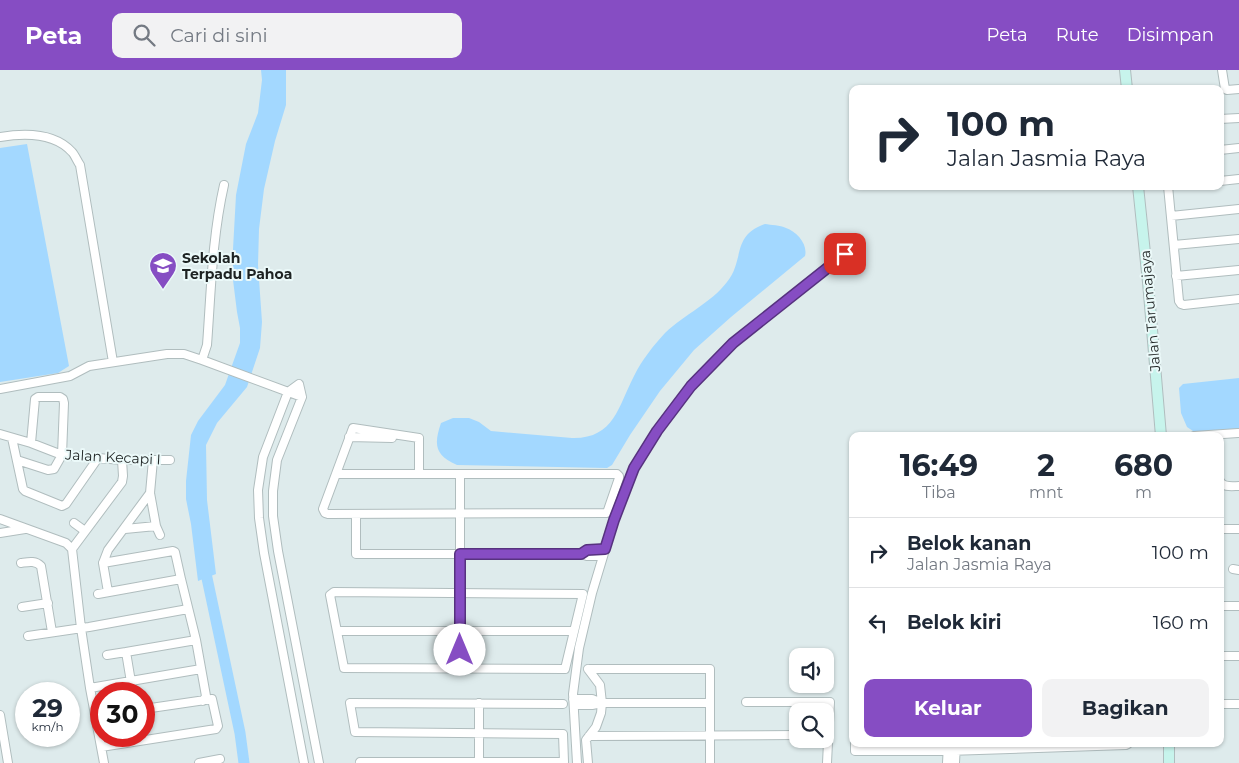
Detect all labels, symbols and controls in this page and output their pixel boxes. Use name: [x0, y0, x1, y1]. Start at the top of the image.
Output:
search box: [112, 13, 462, 58]
text: Peta: [25, 21, 82, 50]
icon: search: [130, 21, 158, 49]
text: Cari di sini: [170, 24, 268, 47]
text: Peta: [987, 24, 1028, 46]
text: Rute: [1056, 24, 1099, 46]
text: Disimpan: [1127, 24, 1214, 46]
text: 100 m: [947, 102, 1055, 145]
icon: right: [864, 105, 929, 170]
text: Jalan Jasmia Raya: [947, 145, 1146, 172]
pin: [824, 233, 866, 275]
icon: arrive: [831, 240, 859, 268]
place label: Sekolah Terpadu Pahoa: [182, 249, 292, 283]
street label: Jalan Tarumajaya: [1136, 250, 1164, 373]
school or university icon: Sekolah Terpadu Pahoa: [148, 251, 178, 290]
street label: Jalan Kecapi I: [64, 445, 161, 468]
text: 16:49: [900, 447, 978, 484]
text: 2: [1037, 447, 1055, 484]
text: 680: [1114, 447, 1173, 484]
text: Tiba: [922, 483, 956, 502]
text: mnt: [1029, 483, 1063, 502]
text: m: [1135, 483, 1152, 502]
text: Belok kanan: [907, 532, 1031, 555]
icon: right: [864, 539, 892, 567]
text: 100 m: [1152, 541, 1209, 564]
text: Jalan Jasmia Raya: [907, 555, 1052, 574]
icon: left: [864, 609, 892, 637]
text: Belok kiri: [907, 611, 1002, 634]
text: 160 m: [1153, 611, 1209, 634]
position arrow: [433, 623, 485, 675]
map controls: [789, 648, 834, 748]
button: sound: [789, 648, 834, 693]
button: Keluar: [864, 679, 1032, 737]
button: Bagikan: [1042, 679, 1209, 737]
speed limit sign: 30: [90, 682, 155, 747]
text: 29: [32, 693, 63, 723]
button: search: [789, 703, 834, 748]
text: km/h: [31, 719, 64, 734]

